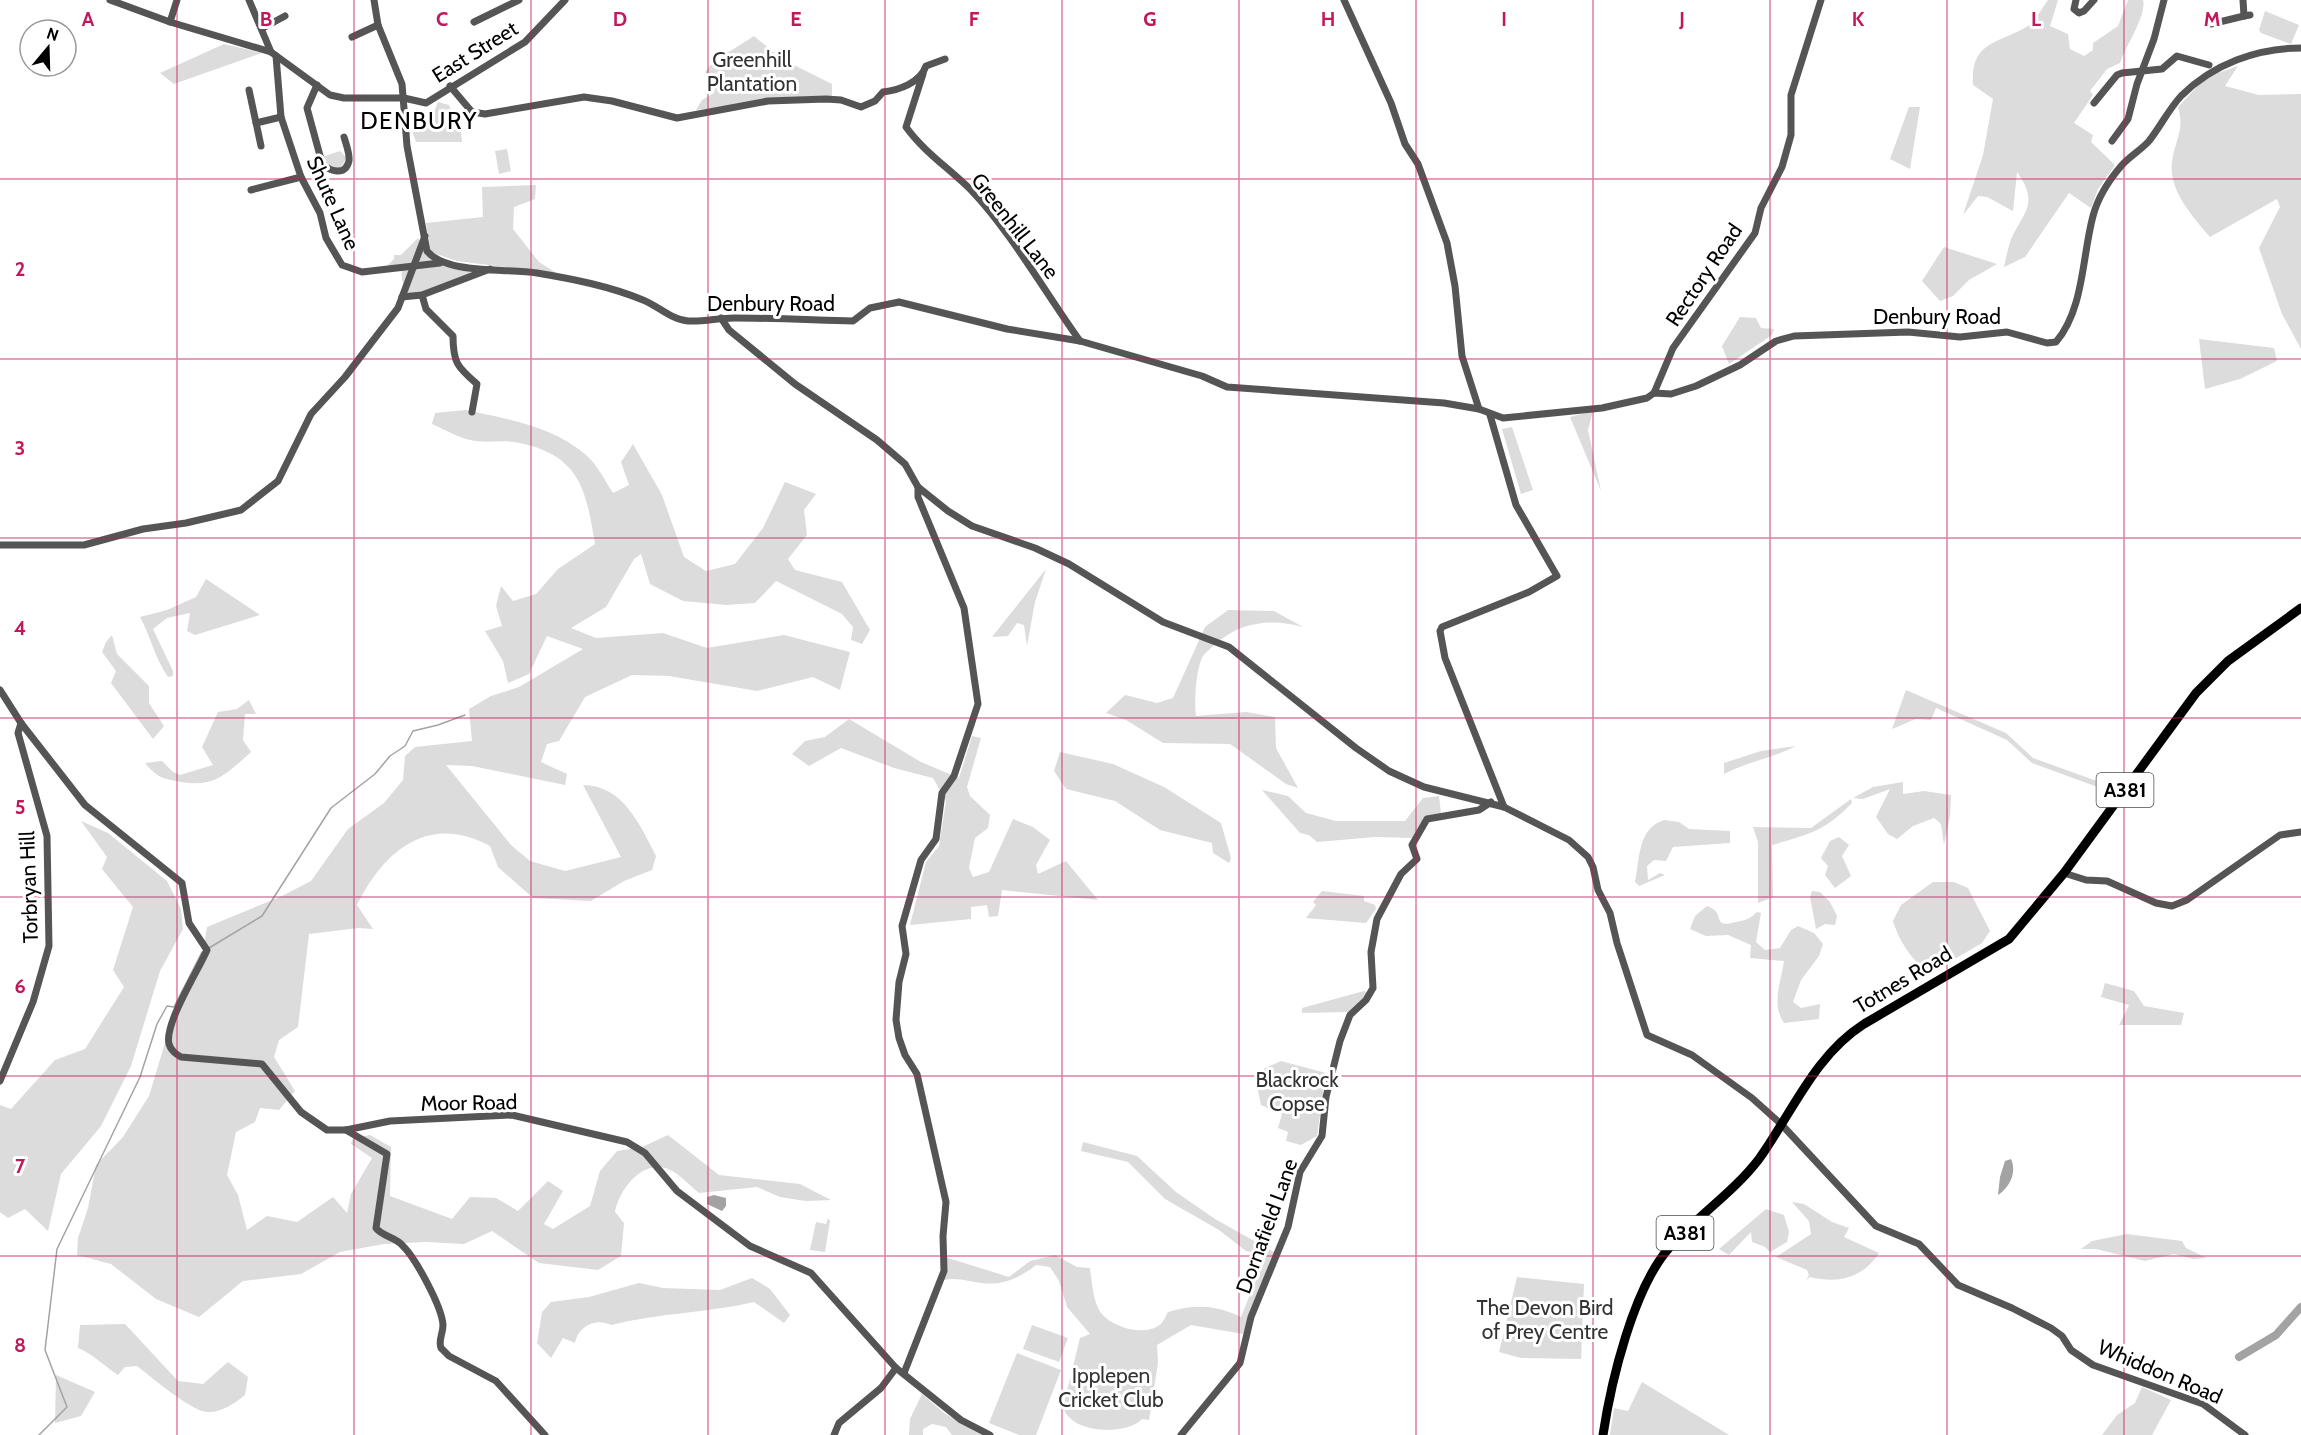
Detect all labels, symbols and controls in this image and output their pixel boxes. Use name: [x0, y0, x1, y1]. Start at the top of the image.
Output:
text: A: [82, 7, 95, 31]
text: B: [260, 7, 272, 31]
text: C: [436, 7, 448, 31]
text: D: [613, 7, 627, 31]
text: E: [790, 7, 802, 31]
text: F: [969, 7, 980, 31]
text: G: [1143, 7, 1157, 31]
text: H: [1321, 7, 1335, 31]
text: I: [1501, 7, 1507, 31]
text: J: [1678, 7, 1685, 31]
text: K: [1852, 7, 1865, 31]
text: L: [2031, 7, 2041, 31]
text: M: [2204, 7, 2220, 31]
street label: East Street: [427, 15, 522, 88]
north arrow: [18, 18, 78, 78]
text: N: [44, 23, 61, 45]
park label: Greenhill Plantation: [707, 47, 797, 96]
district label: DENBURY: [360, 106, 478, 135]
street label: Shute Lane: [302, 152, 365, 254]
street label: Greenhill Lane: [966, 168, 1065, 284]
street label: Rectory Road: [1660, 219, 1747, 331]
text: 2: [15, 257, 25, 281]
street label: Denbury Road: [707, 291, 835, 316]
street label: Denbury Road: [1873, 304, 2001, 329]
text: 3: [15, 436, 25, 460]
text: 4: [14, 616, 26, 640]
road number: A381: [2096, 773, 2154, 807]
text: 5: [15, 795, 25, 819]
street label: Torbryan Hill: [14, 831, 43, 943]
street label: Totnes Road: [1849, 941, 1956, 1018]
text: 6: [14, 974, 26, 998]
park label: Blackrock Copse: [1255, 1067, 1339, 1116]
street label: Moor Road: [420, 1089, 518, 1116]
text: 7: [15, 1154, 26, 1178]
street label: Dornafield Lane: [1231, 1155, 1303, 1297]
road number: A381: [1656, 1216, 1714, 1250]
park label: The Devon Bird of Prey Centre: [1477, 1295, 1613, 1344]
text: 8: [14, 1333, 26, 1357]
street label: Whiddon Road: [2094, 1334, 2226, 1409]
park label: Ipplepen Cricket Club: [1058, 1363, 1164, 1412]

